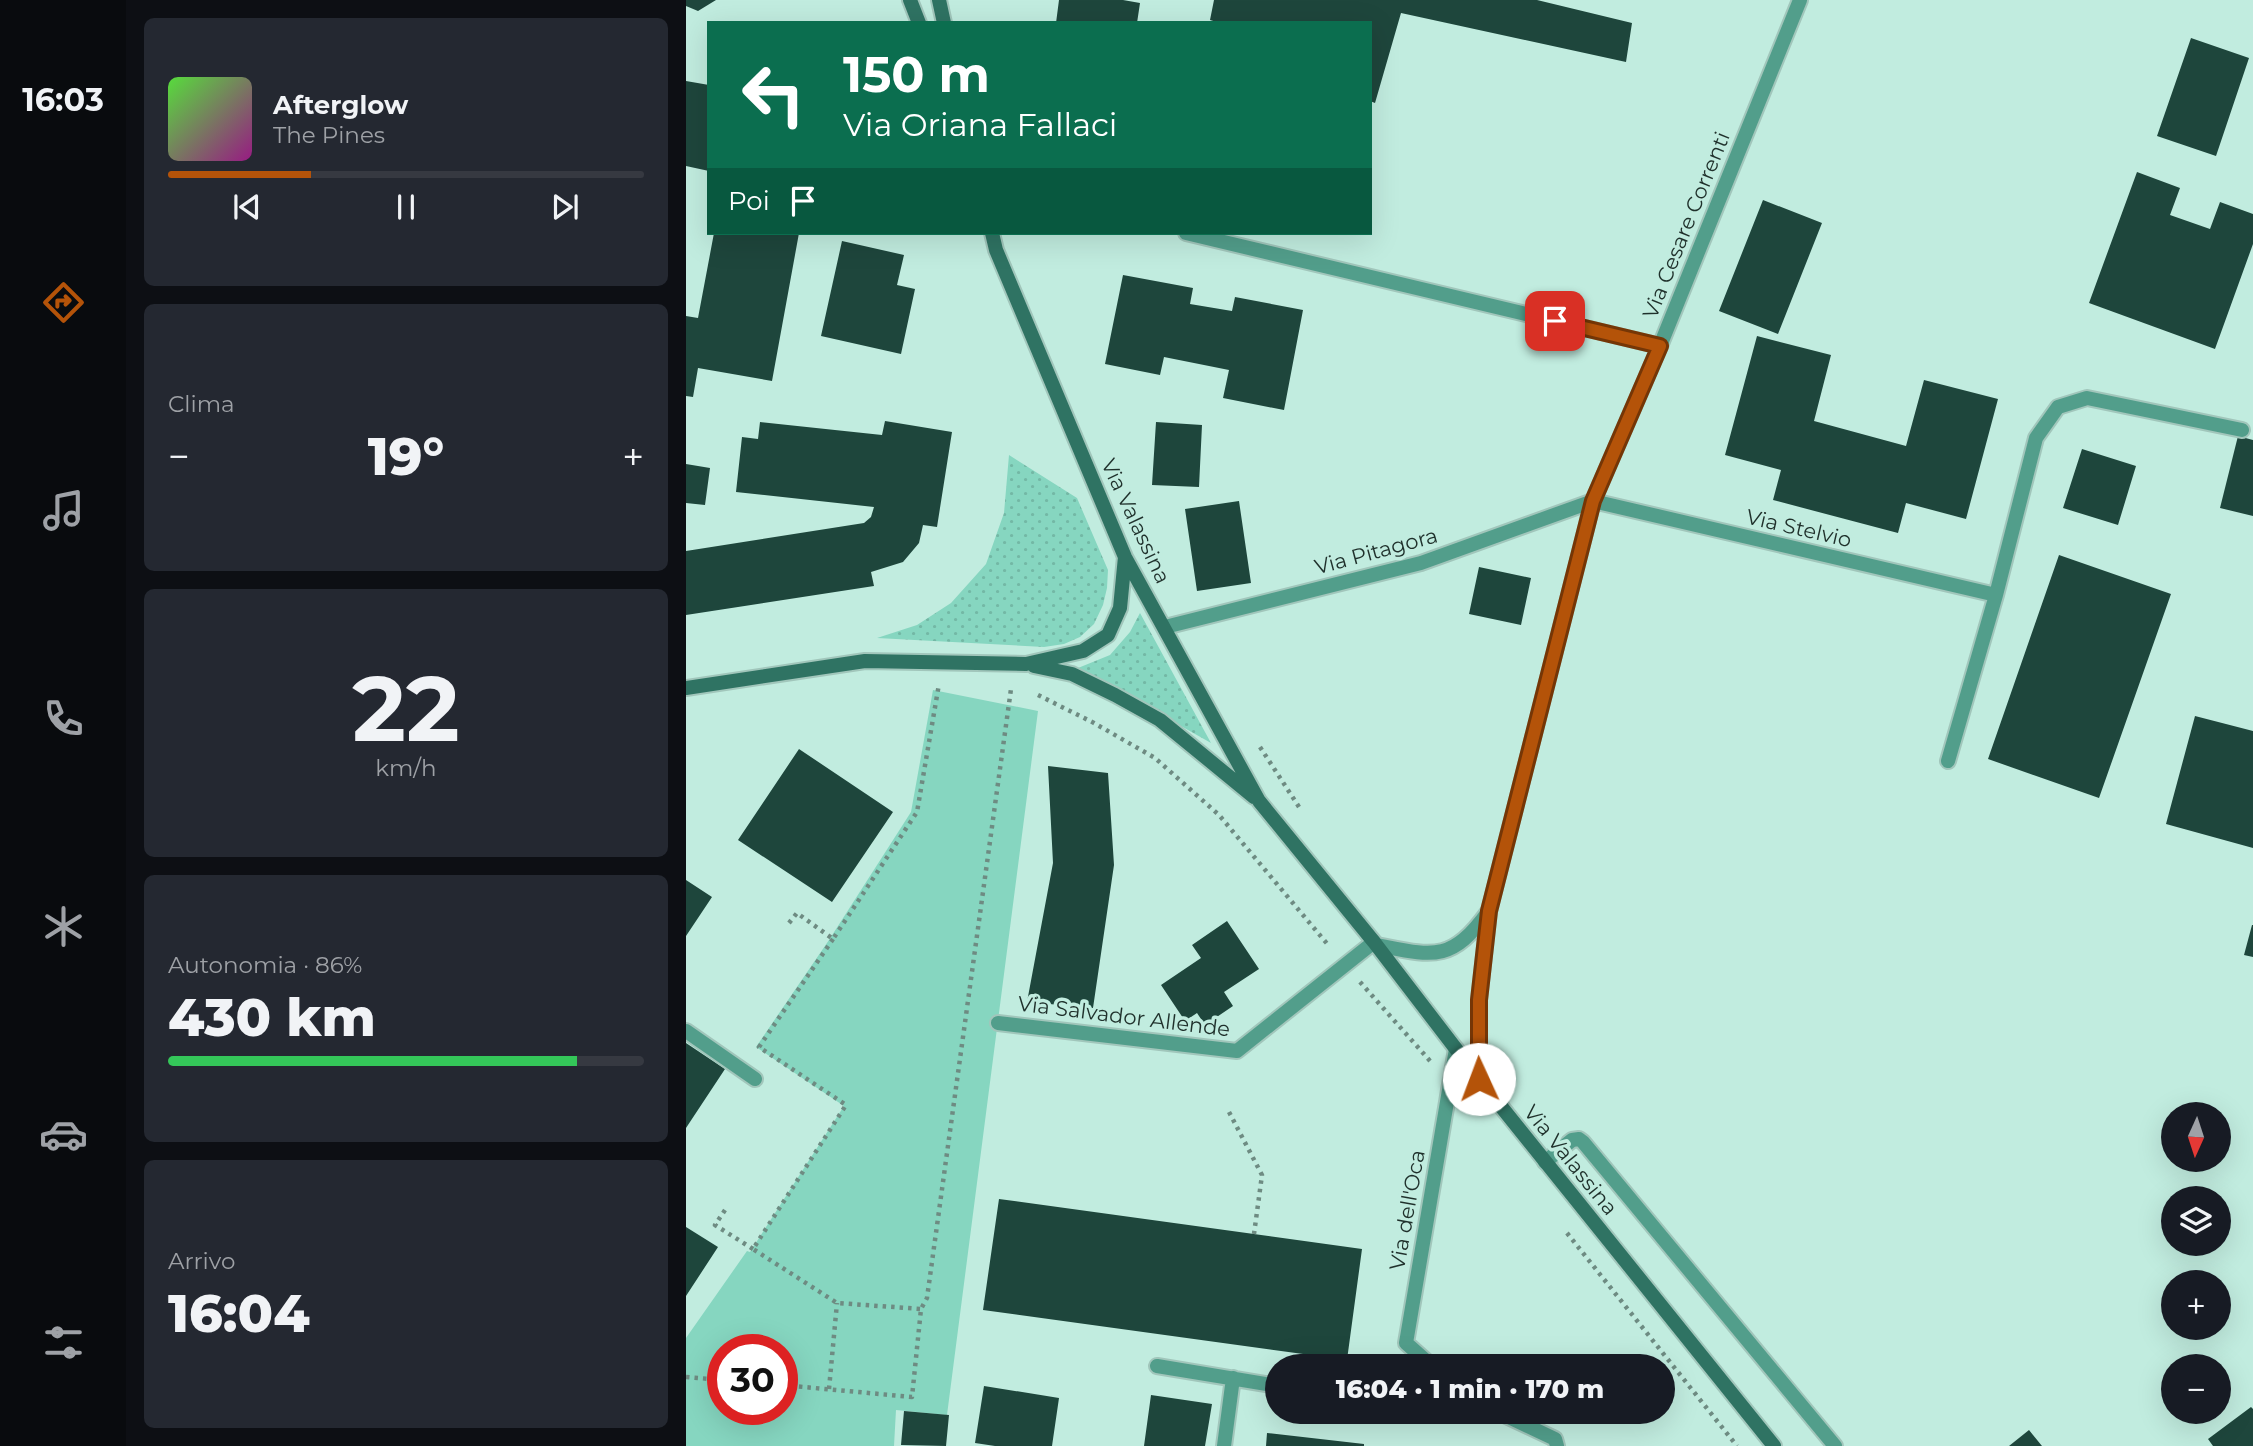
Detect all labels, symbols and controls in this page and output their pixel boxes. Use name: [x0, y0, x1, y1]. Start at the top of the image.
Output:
text: 150 m: [843, 45, 990, 104]
icon: left: [728, 49, 819, 140]
text: 16:03: [22, 80, 104, 119]
text: Afterglow: [273, 89, 408, 121]
text: Via Oriana Fallaci: [843, 105, 1117, 144]
text: The Pines: [273, 121, 385, 149]
street label: Via Cesare Correnti: [1637, 128, 1735, 322]
icon: arrive: [784, 182, 822, 220]
text: Poi: [728, 185, 770, 217]
icon: previous: [228, 188, 266, 226]
icon: pause: [387, 188, 425, 226]
icon: next: [546, 188, 584, 226]
icon: directions: [39, 278, 88, 327]
pin: [1525, 291, 1585, 351]
icon: arrive: [1536, 302, 1574, 340]
text: Clima: [168, 390, 235, 418]
text: 19°: [368, 425, 444, 488]
text: −: [168, 433, 190, 480]
text: +: [622, 433, 644, 480]
street label: Via Valassina: [1096, 455, 1176, 587]
icon: music: [39, 486, 88, 535]
street label: Via Stelvio: [1744, 504, 1854, 552]
street label: Via Pitagora: [1312, 523, 1440, 579]
text: 22: [352, 653, 460, 764]
icon: phone: [39, 694, 88, 743]
text: km/h: [375, 754, 437, 782]
icon: climate: [39, 902, 88, 951]
text: Autonomia · 86%: [168, 951, 362, 979]
text: 430 km: [168, 986, 376, 1049]
street label: Via Salvador Allende: [1016, 991, 1232, 1041]
position arrow: [1442, 1042, 1516, 1116]
street label: Via Valassina: [1519, 1100, 1623, 1220]
north arrow: [2161, 1102, 2231, 1172]
map controls: [2161, 1102, 2231, 1424]
icon: car: [39, 1110, 88, 1159]
street label: Via dell'Oca: [1384, 1148, 1430, 1272]
button: layers: [2161, 1186, 2231, 1256]
text: Arrivo: [168, 1247, 235, 1275]
button: +: [2161, 1270, 2231, 1340]
text: 16:04: [168, 1282, 310, 1345]
icon: filters: [39, 1318, 88, 1367]
speed limit sign: 30: [707, 1334, 798, 1425]
button: −: [2161, 1354, 2231, 1424]
text: 16:04 · 1 min · 170 m: [1336, 1373, 1604, 1405]

